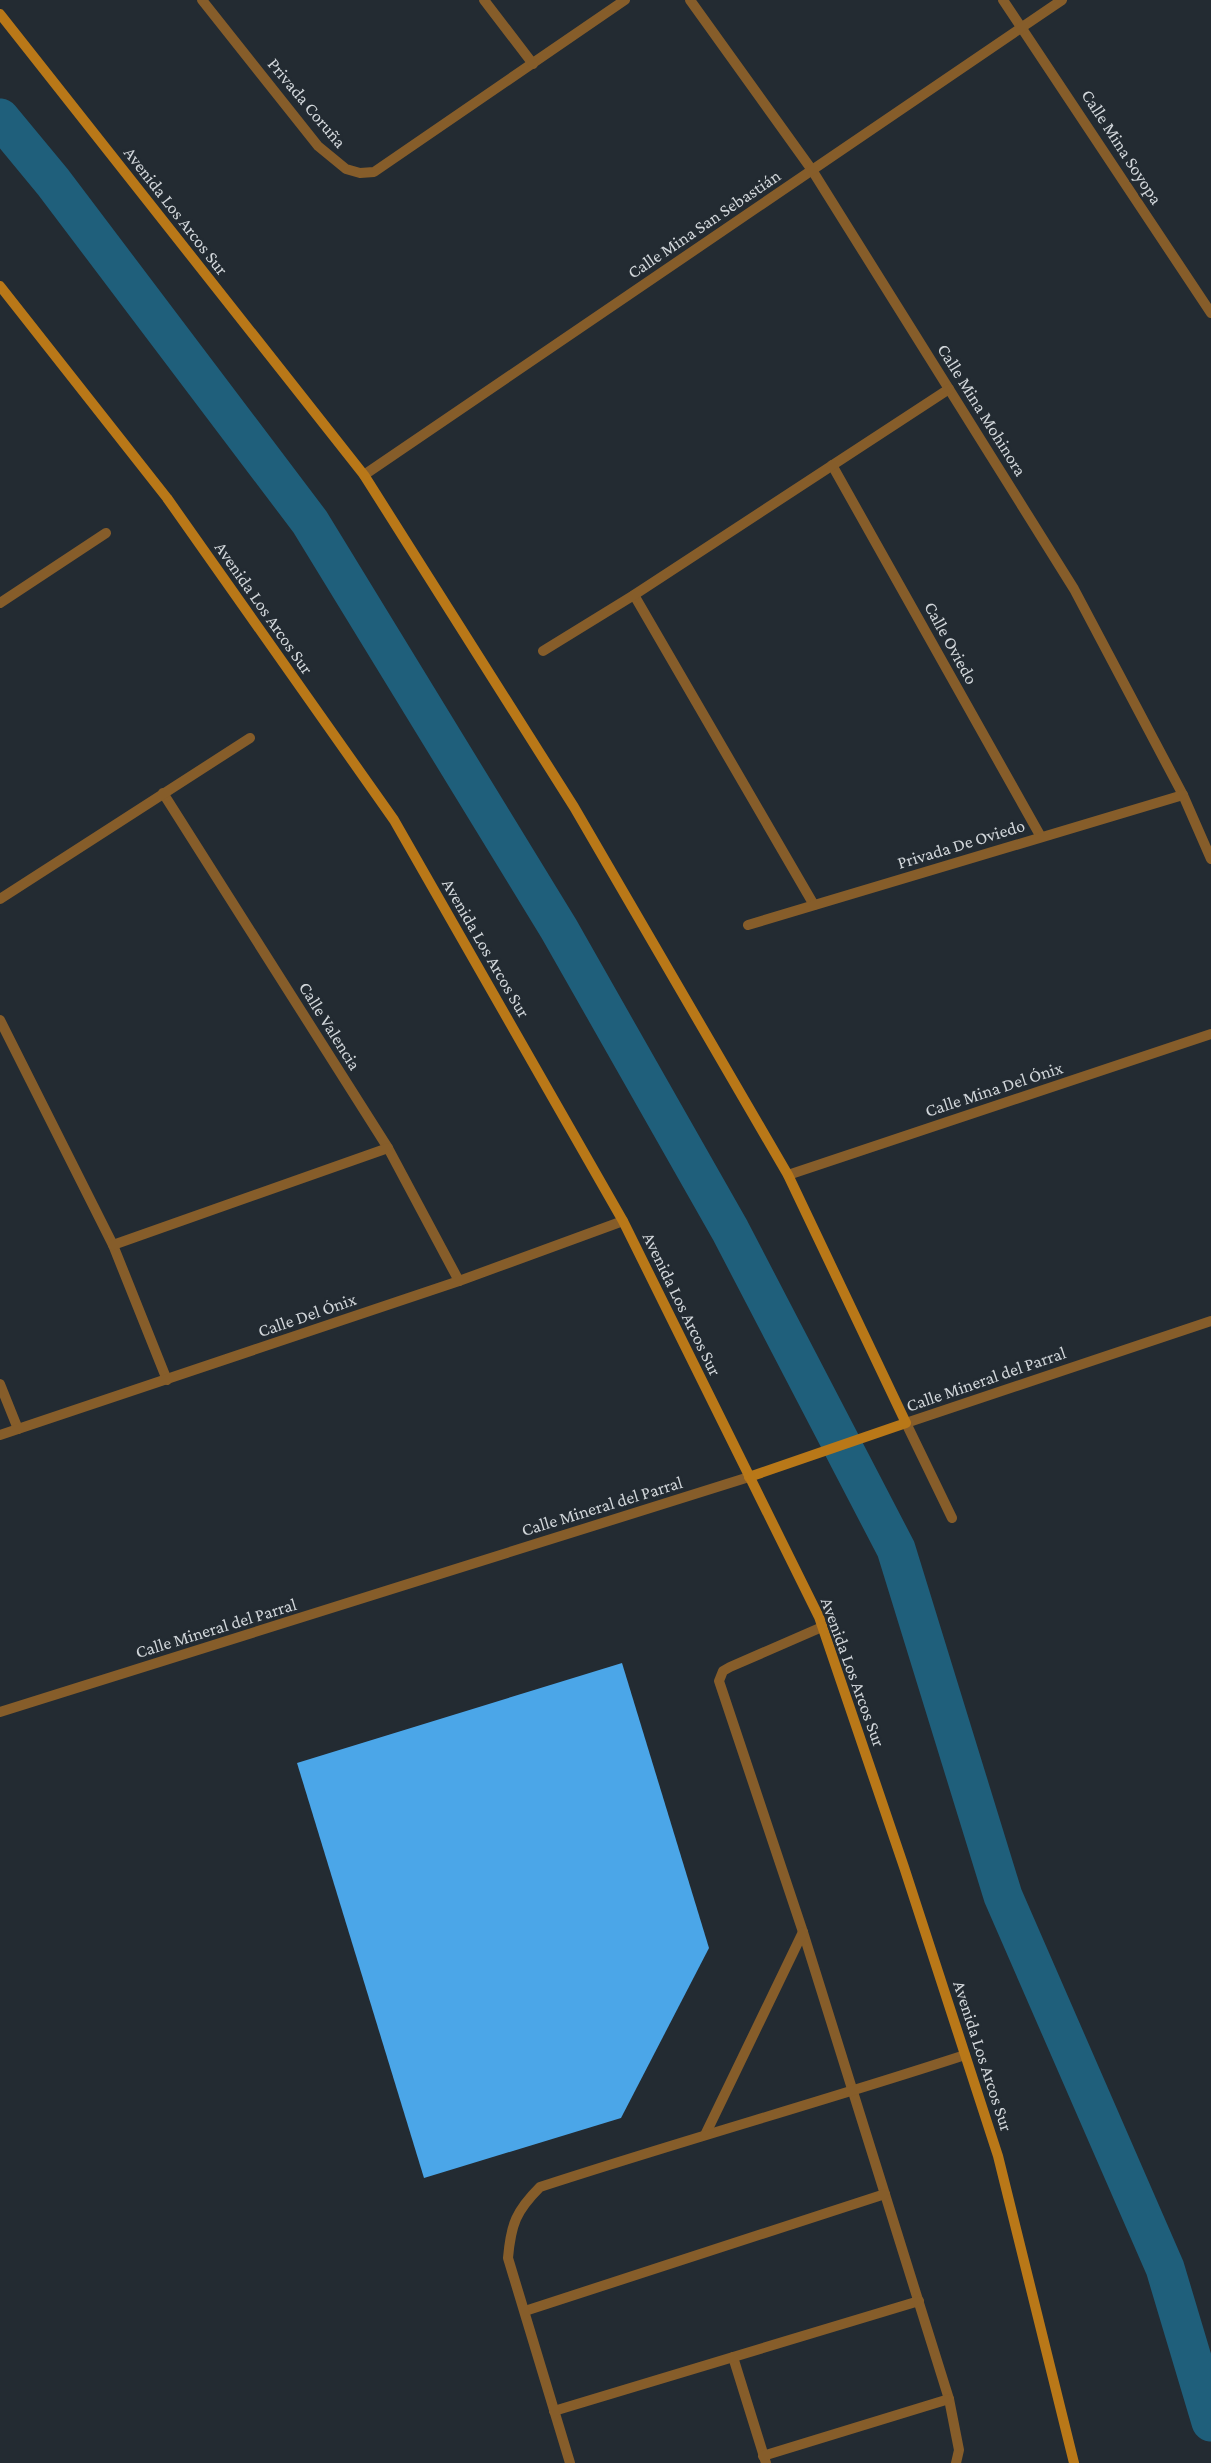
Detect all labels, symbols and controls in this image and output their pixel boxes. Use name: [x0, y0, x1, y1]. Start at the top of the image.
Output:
street label: Privada Coruña: [264, 54, 350, 152]
street label: Calle Mina Soyopa: [1077, 86, 1167, 208]
street label: Avenida Los Arcos Sur: [120, 143, 233, 280]
street label: Calle Mina San Sebastián: [624, 165, 784, 283]
street label: Calle Mina Mohinora: [933, 340, 1031, 480]
street label: Avenida Los Arcos Sur: [211, 538, 318, 679]
street label: Calle Oviedo: [920, 598, 982, 688]
street label: Privada De Oviedo: [895, 815, 1027, 873]
street label: Avenida Los Arcos Sur: [438, 875, 534, 1022]
street label: Calle Valencia: [295, 978, 365, 1074]
street label: Calle Mina Del Ónix: [923, 1057, 1066, 1121]
street label: Avenida Los Arcos Sur: [639, 1229, 726, 1380]
street label: Calle Del Ónix: [255, 1289, 359, 1341]
street label: Calle Mineral del Parral: [904, 1342, 1069, 1416]
street label: Calle Mineral del Parral: [519, 1472, 685, 1540]
street label: Calle Mineral del Parral: [133, 1594, 299, 1662]
street label: Avenida Los Arcos Sur: [817, 1595, 889, 1750]
street label: Avenida Los Arcos Sur: [949, 1978, 1017, 2134]

